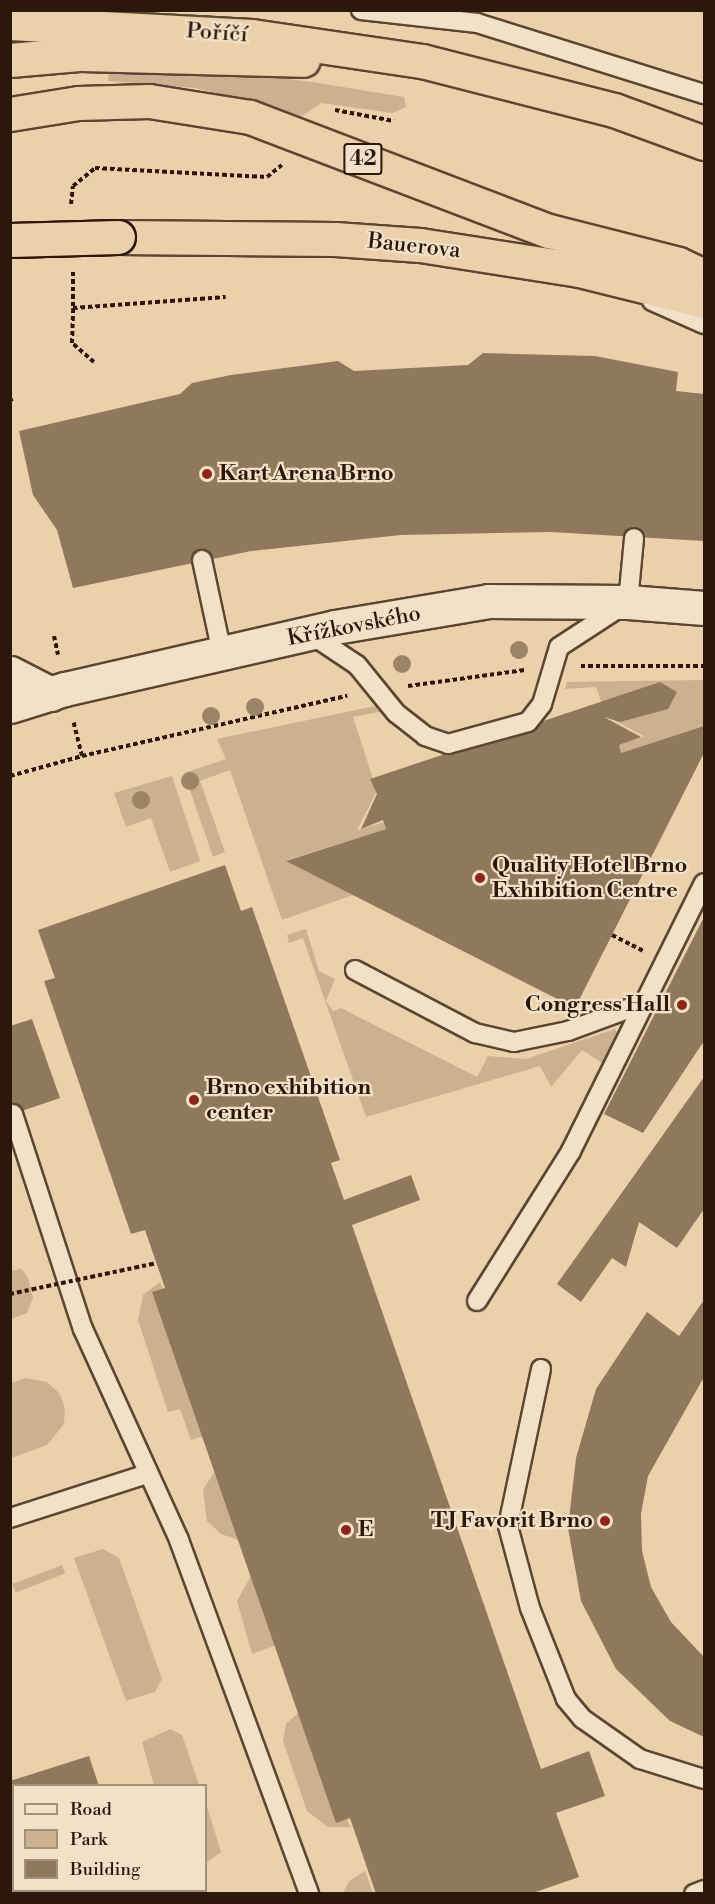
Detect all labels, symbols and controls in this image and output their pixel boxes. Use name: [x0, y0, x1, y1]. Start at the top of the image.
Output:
street label: Poříčí: [185, 18, 249, 48]
road number: 42: [342, 141, 384, 177]
street label: Bauerova: [366, 228, 462, 264]
place label: Kart Arena Brno: [219, 461, 394, 487]
marker: Kart Arena Brno: [200, 467, 214, 481]
street label: Křížkovského: [285, 600, 423, 652]
place label: Quality Hotel Brno Exhibition Centre: [492, 852, 688, 903]
marker: Quality Hotel Brno Exhibition Centre: [473, 871, 487, 885]
place label: Congress Hall: [525, 992, 670, 1018]
marker: Congress Hall: [675, 998, 689, 1012]
place label: Brno exhibition center: [206, 1074, 371, 1126]
marker: Brno exhibition center: [187, 1093, 201, 1107]
place label: TJ Favorit Brno: [431, 1508, 593, 1534]
marker: TJ Favorit Brno: [598, 1514, 612, 1528]
place label: E: [358, 1517, 373, 1543]
marker: E: [339, 1523, 353, 1537]
legend: [12, 1784, 207, 1892]
text: Road: [70, 1798, 112, 1821]
text: Park: [70, 1828, 107, 1851]
text: Building: [70, 1858, 140, 1881]

